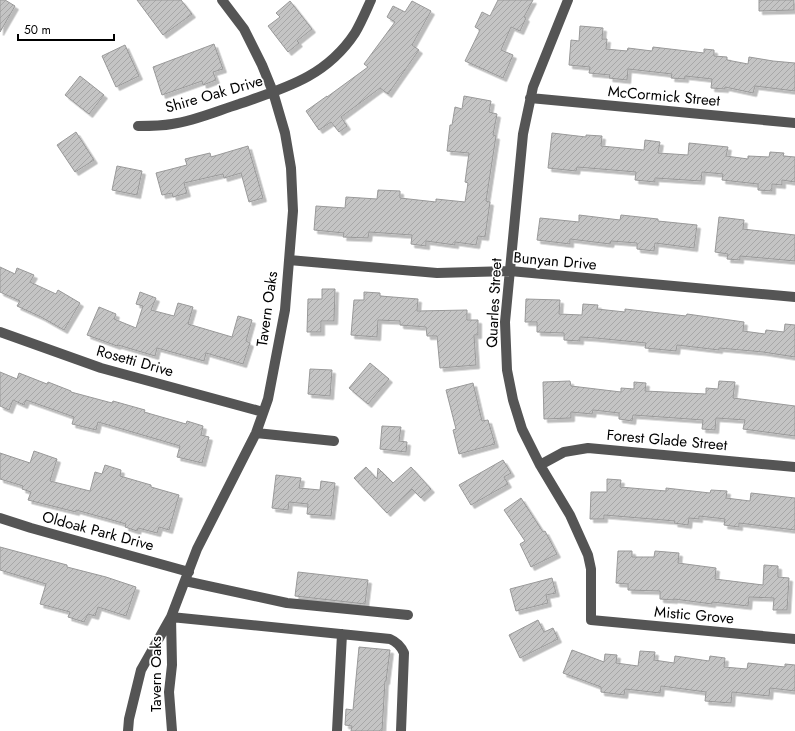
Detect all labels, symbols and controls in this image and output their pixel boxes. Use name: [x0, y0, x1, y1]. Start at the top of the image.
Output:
scale bar: [18, 16, 114, 42]
text: 50 m: [24, 21, 51, 39]
street label: Shire Oak Drive: [163, 69, 266, 118]
street label: McCormick Street: [607, 80, 721, 112]
street label: Bunyan Drive: [512, 246, 598, 276]
street label: Quarles Street: [481, 257, 507, 348]
street label: Tavern Oaks: [251, 270, 283, 348]
street label: Rosetti Drive: [94, 339, 176, 383]
street label: Forest Glade Street: [606, 424, 729, 456]
street label: Oldoak Park Drive: [40, 506, 157, 557]
street label: Mistic Grove: [653, 601, 735, 629]
street label: Tavern Oaks: [145, 636, 167, 712]

